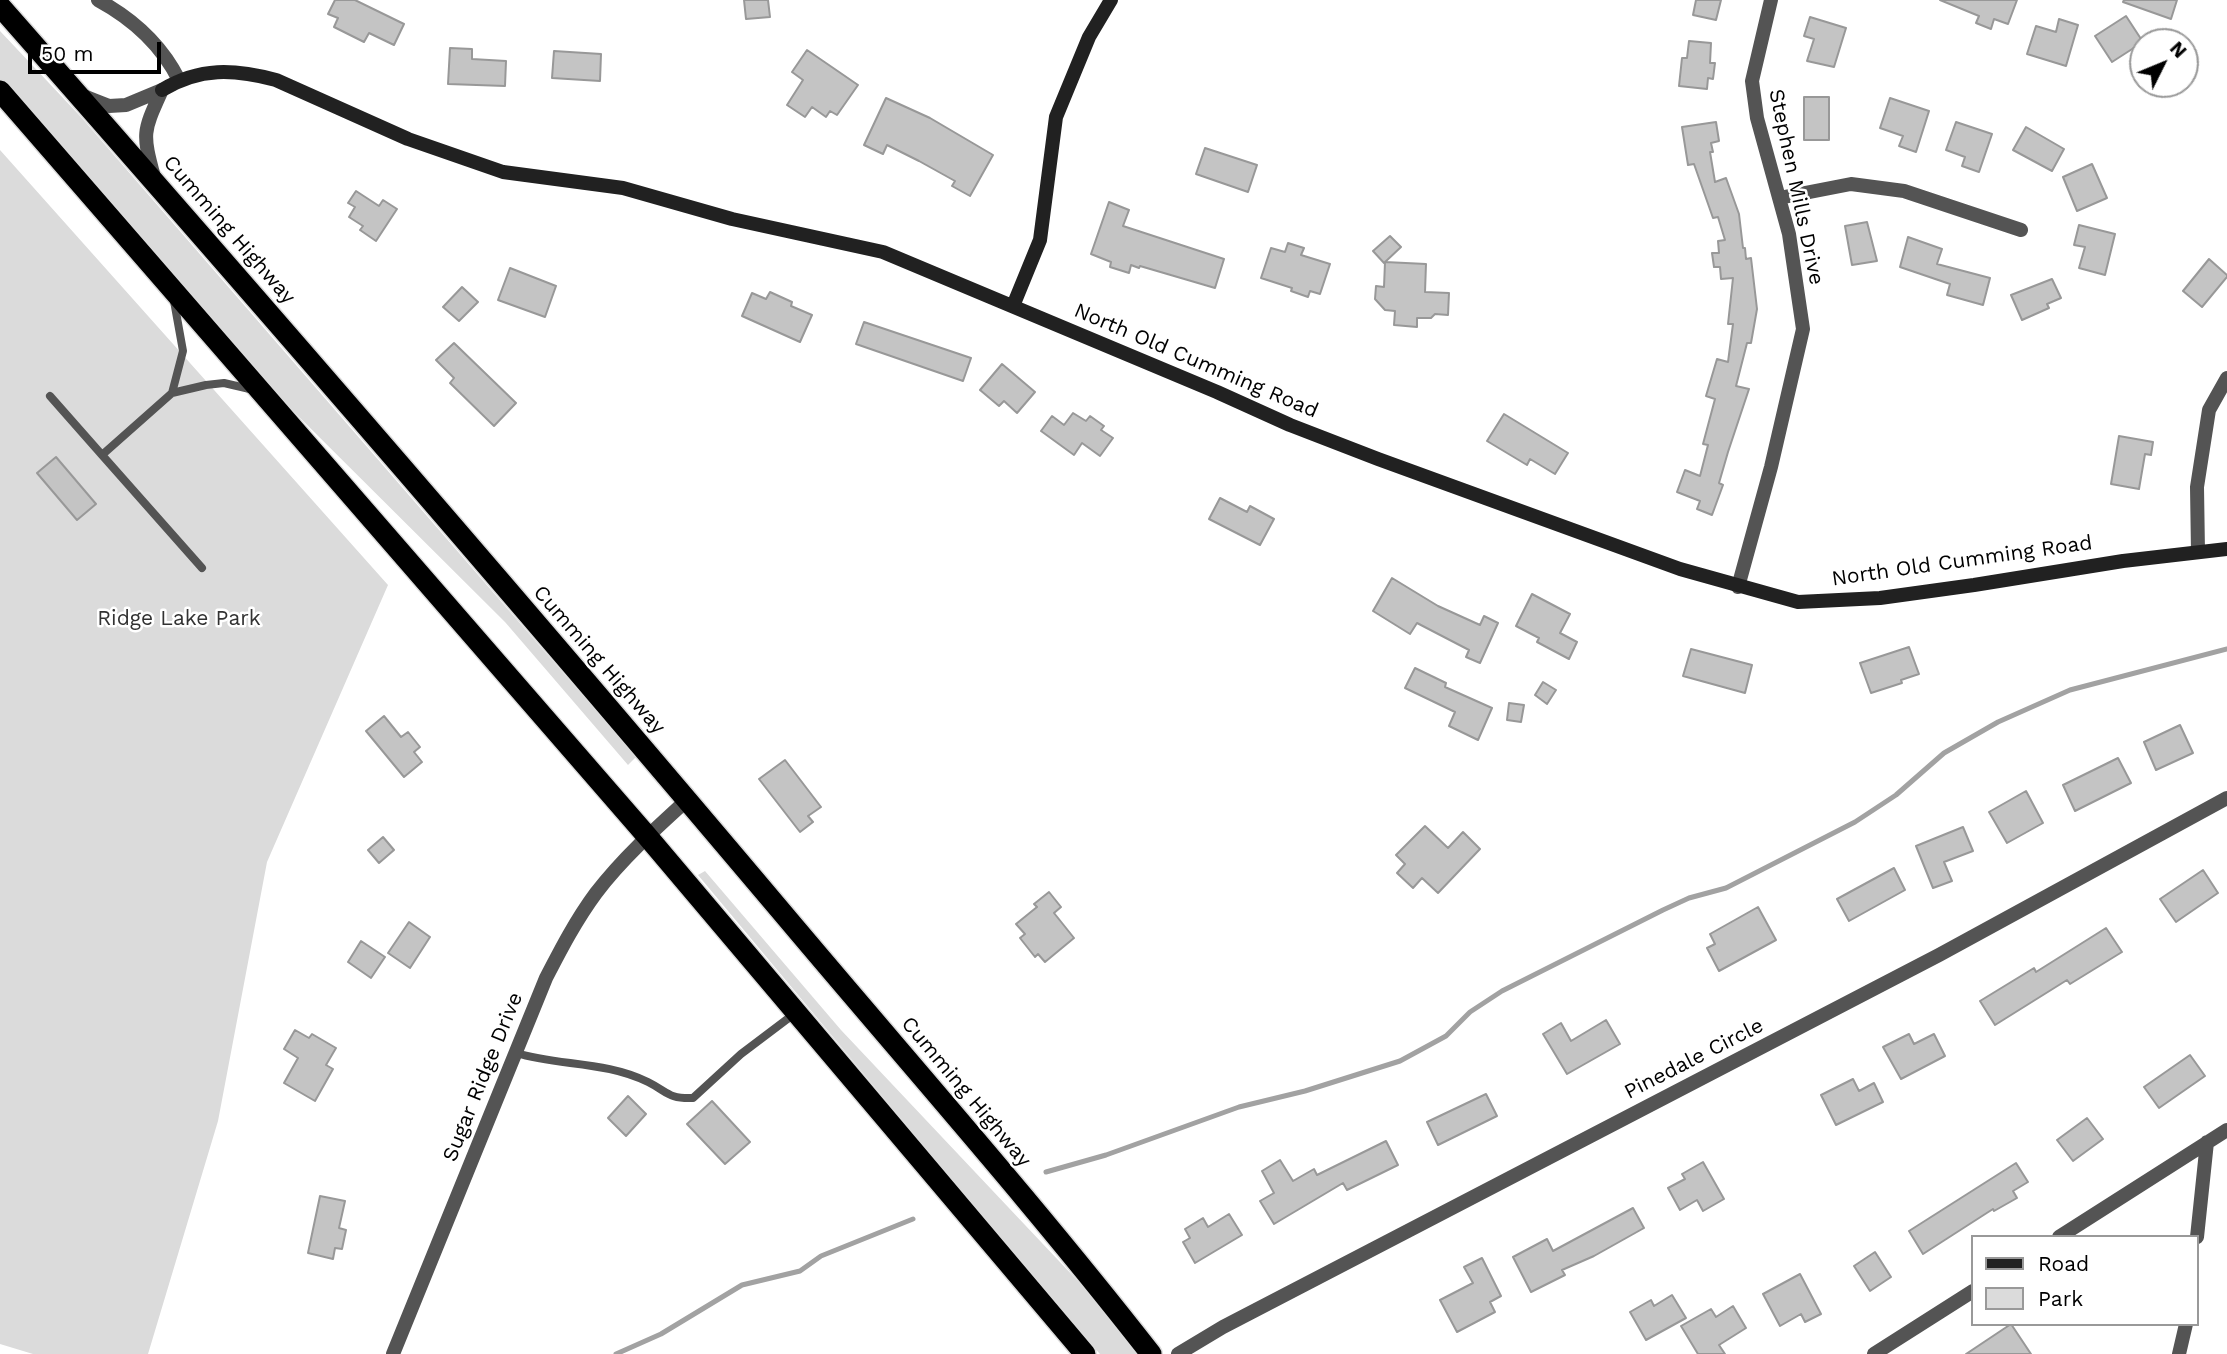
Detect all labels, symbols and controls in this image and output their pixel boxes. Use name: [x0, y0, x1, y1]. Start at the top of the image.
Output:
scale bar: [32, 28, 164, 72]
north arrow: [2129, 28, 2199, 98]
text: N: [2165, 37, 2191, 63]
text: 50 m: [41, 41, 93, 66]
street label: Stephen Mills Drive: [1763, 87, 1829, 287]
street label: Cumming Highway: [158, 151, 300, 309]
street label: North Old Cumming Road: [1070, 298, 1322, 424]
street label: North Old Cumming Road: [1830, 530, 2094, 592]
street label: Cumming Highway: [528, 581, 670, 739]
park label: Ridge Lake Park: [97, 606, 261, 632]
street label: Sugar Ridge Drive: [438, 989, 528, 1165]
street label: Cumming Highway: [896, 1012, 1036, 1172]
street label: Pinedale Circle: [1620, 1013, 1768, 1105]
legend: [1972, 1235, 2199, 1326]
text: Road: [2038, 1251, 2089, 1276]
text: Park: [2038, 1286, 2083, 1311]

